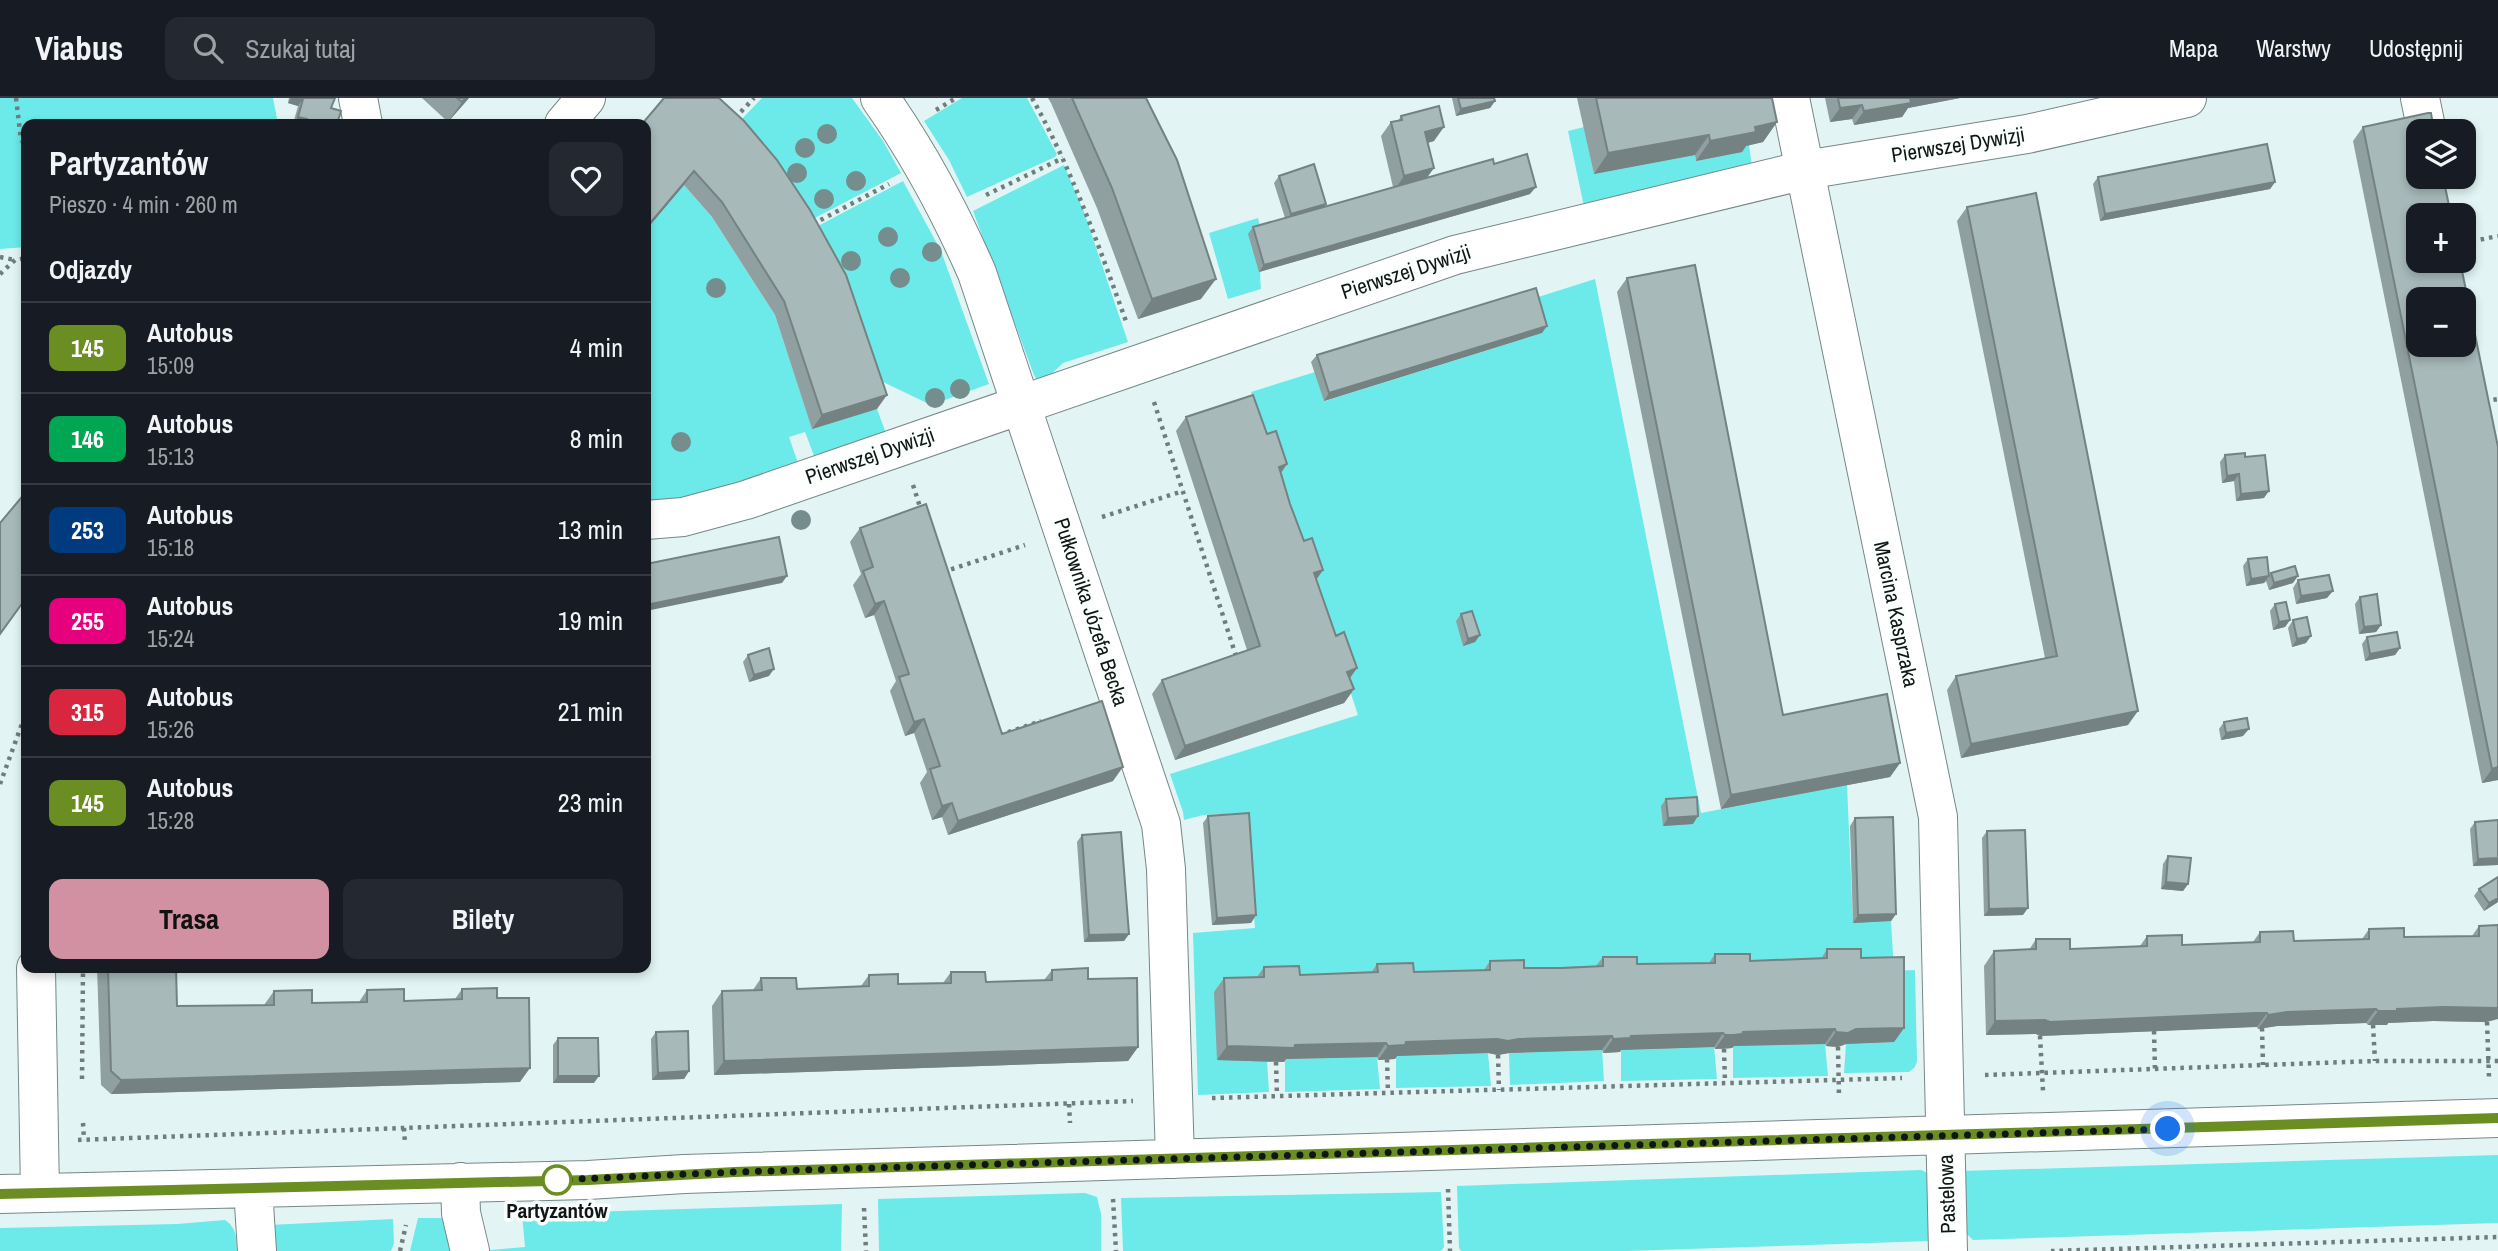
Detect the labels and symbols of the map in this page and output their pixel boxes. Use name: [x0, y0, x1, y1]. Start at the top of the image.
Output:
street label: Pierwszej Dywizji: [1889, 120, 2027, 169]
street label: Pierwszej Dywizji: [1337, 237, 1474, 306]
street label: Pierwszej Dywizji: [801, 420, 938, 491]
street label: Pułkownika Józefa Becka: [1047, 514, 1136, 710]
street label: Marcina Kasprzaka: [1867, 538, 1926, 690]
your location: [2150, 1111, 2185, 1146]
street label: Pastelowa: [1931, 1153, 1962, 1234]
marker: Partyzantów: [542, 1165, 572, 1195]
place label: Partyzantów: [506, 1196, 608, 1225]

